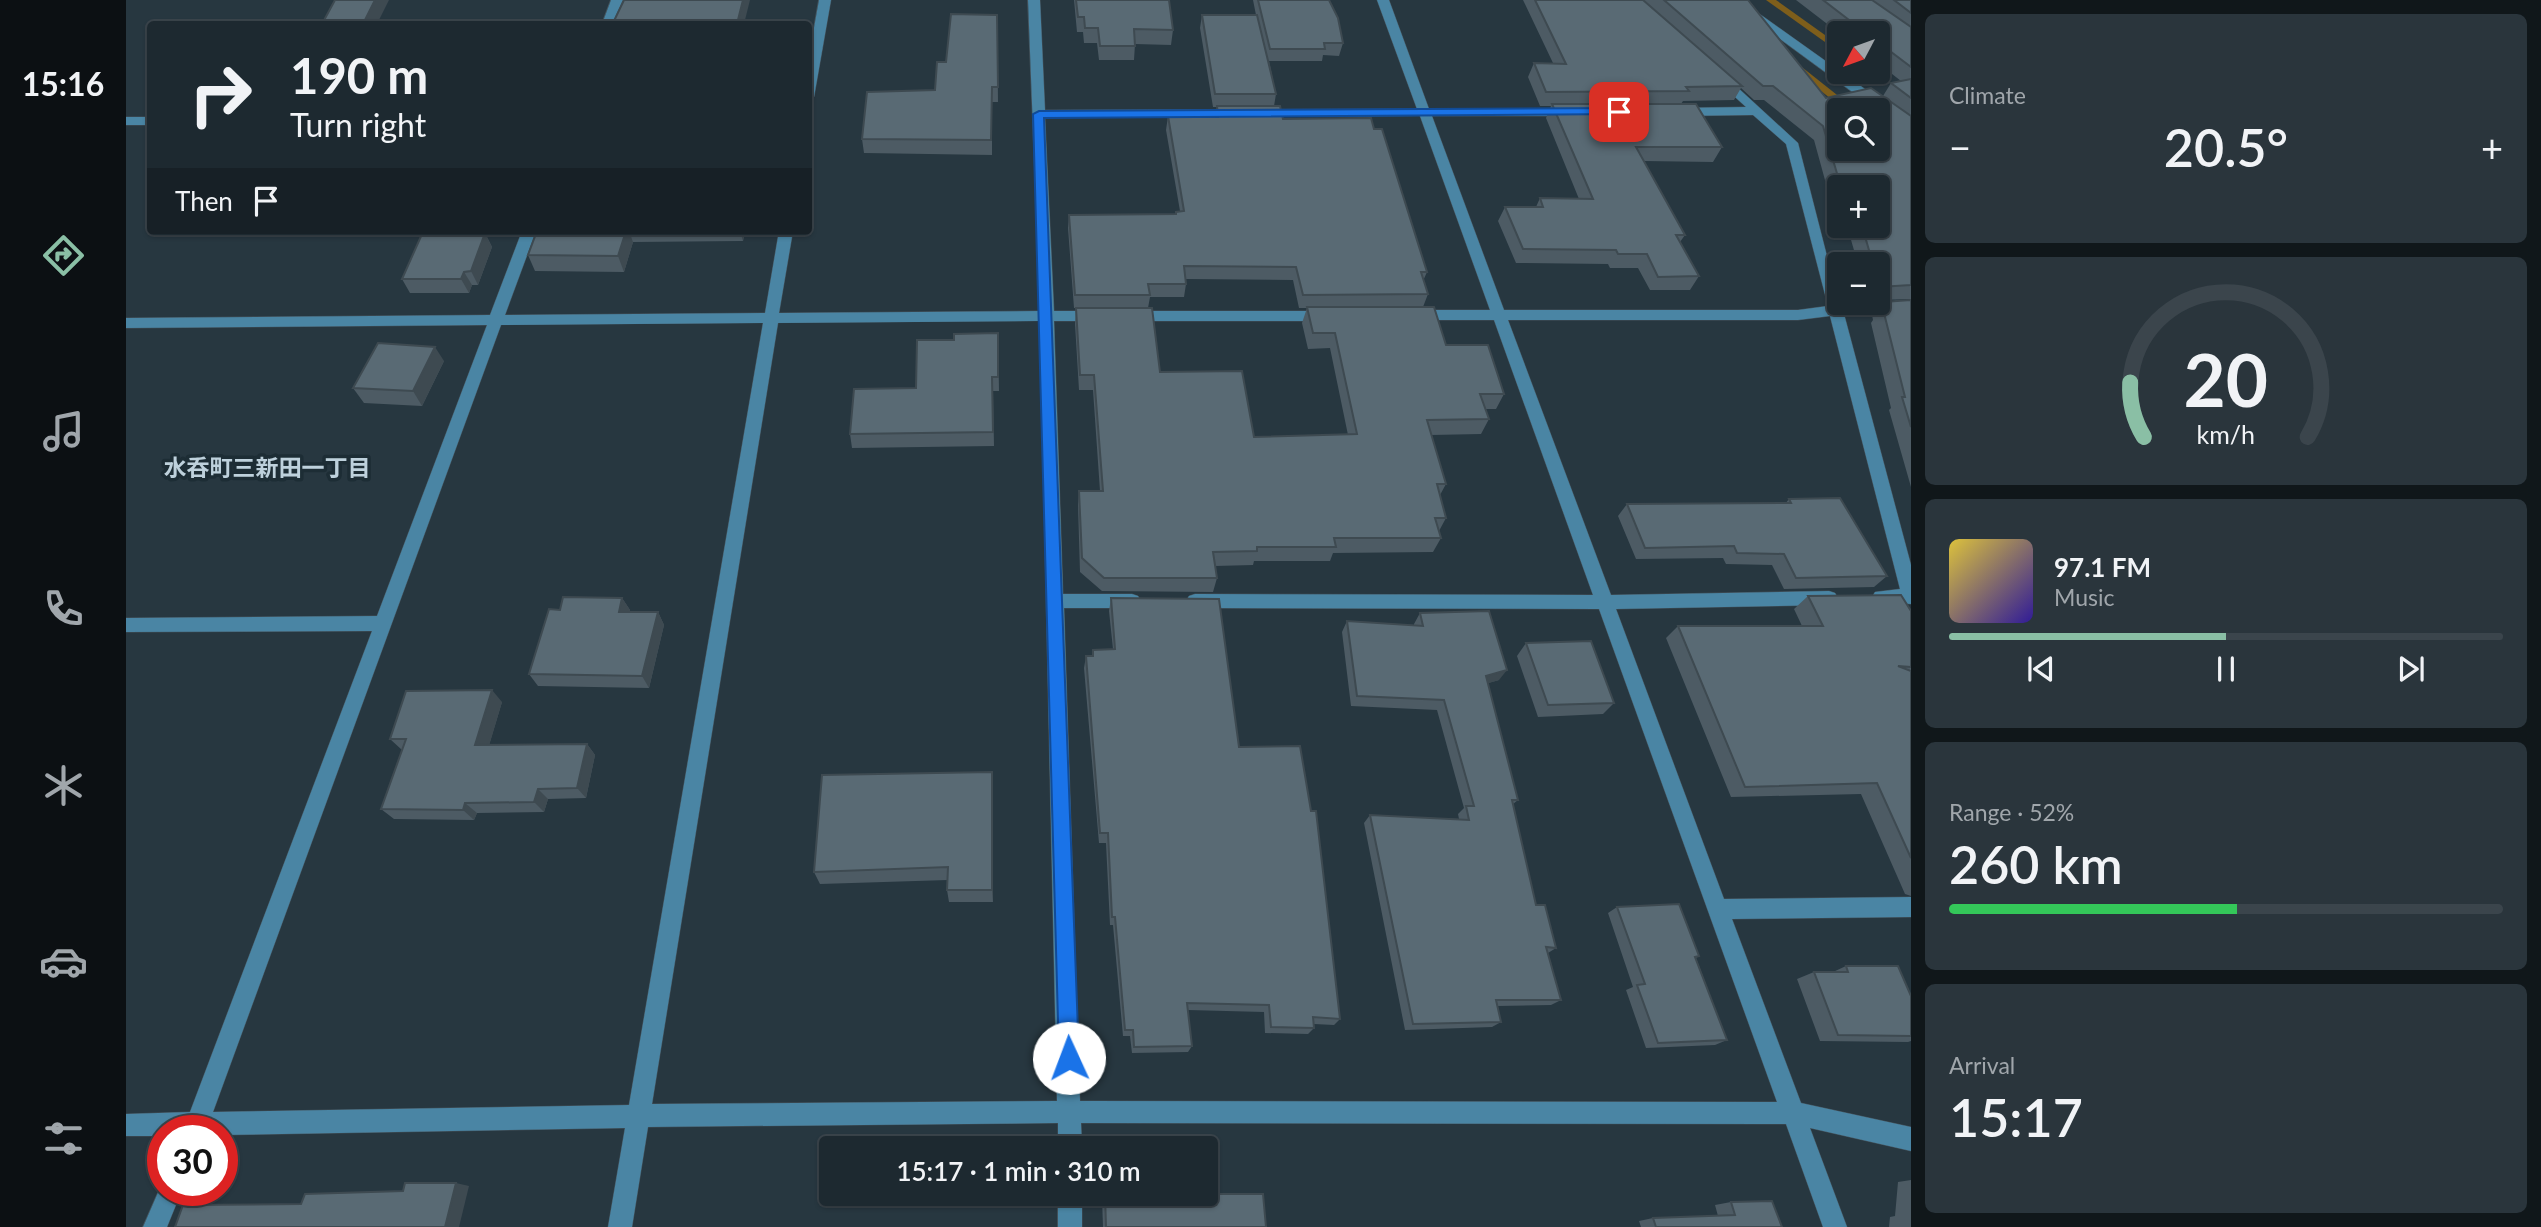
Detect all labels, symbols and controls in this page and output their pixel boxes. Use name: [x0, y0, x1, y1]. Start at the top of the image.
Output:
north arrow: [1827, 21, 1890, 84]
map controls: [1827, 21, 1890, 315]
text: 190 m: [290, 46, 428, 104]
icon: right: [175, 49, 266, 140]
text: 15:16: [22, 64, 104, 103]
text: Climate: [1949, 81, 2026, 109]
pin: [1589, 82, 1649, 142]
icon: arrive: [1600, 93, 1638, 131]
button: search: [1827, 98, 1890, 161]
text: Turn right: [290, 105, 426, 144]
text: 20.5°: [2164, 116, 2288, 178]
text: −: [1949, 124, 1971, 170]
text: +: [2481, 124, 2503, 170]
button: +: [1827, 175, 1890, 238]
icon: arrive: [247, 182, 285, 220]
text: Then: [175, 185, 233, 217]
icon: directions: [39, 231, 88, 280]
button: −: [1827, 252, 1890, 315]
text: 20: [2184, 335, 2268, 423]
icon: music: [39, 407, 88, 456]
text: km/h: [2197, 419, 2255, 449]
district label: 水呑町三新田一丁目: [164, 453, 371, 481]
text: 97.1 FM: [2054, 551, 2151, 583]
text: Music: [2054, 583, 2114, 611]
icon: phone: [39, 584, 88, 633]
icon: previous: [2022, 650, 2060, 688]
icon: pause: [2207, 650, 2245, 688]
icon: next: [2392, 650, 2430, 688]
icon: climate: [39, 761, 88, 810]
text: Range · 52%: [1949, 798, 2074, 826]
text: 260 km: [1949, 833, 2123, 895]
icon: car: [39, 937, 88, 986]
position arrow: [1032, 1021, 1106, 1095]
text: Arrival: [1949, 1051, 2015, 1079]
text: 15:17: [1949, 1086, 2083, 1148]
icon: filters: [39, 1114, 88, 1163]
speed limit sign: 30: [147, 1115, 238, 1206]
text: 15:17 · 1 min · 310 m: [896, 1155, 1141, 1187]

